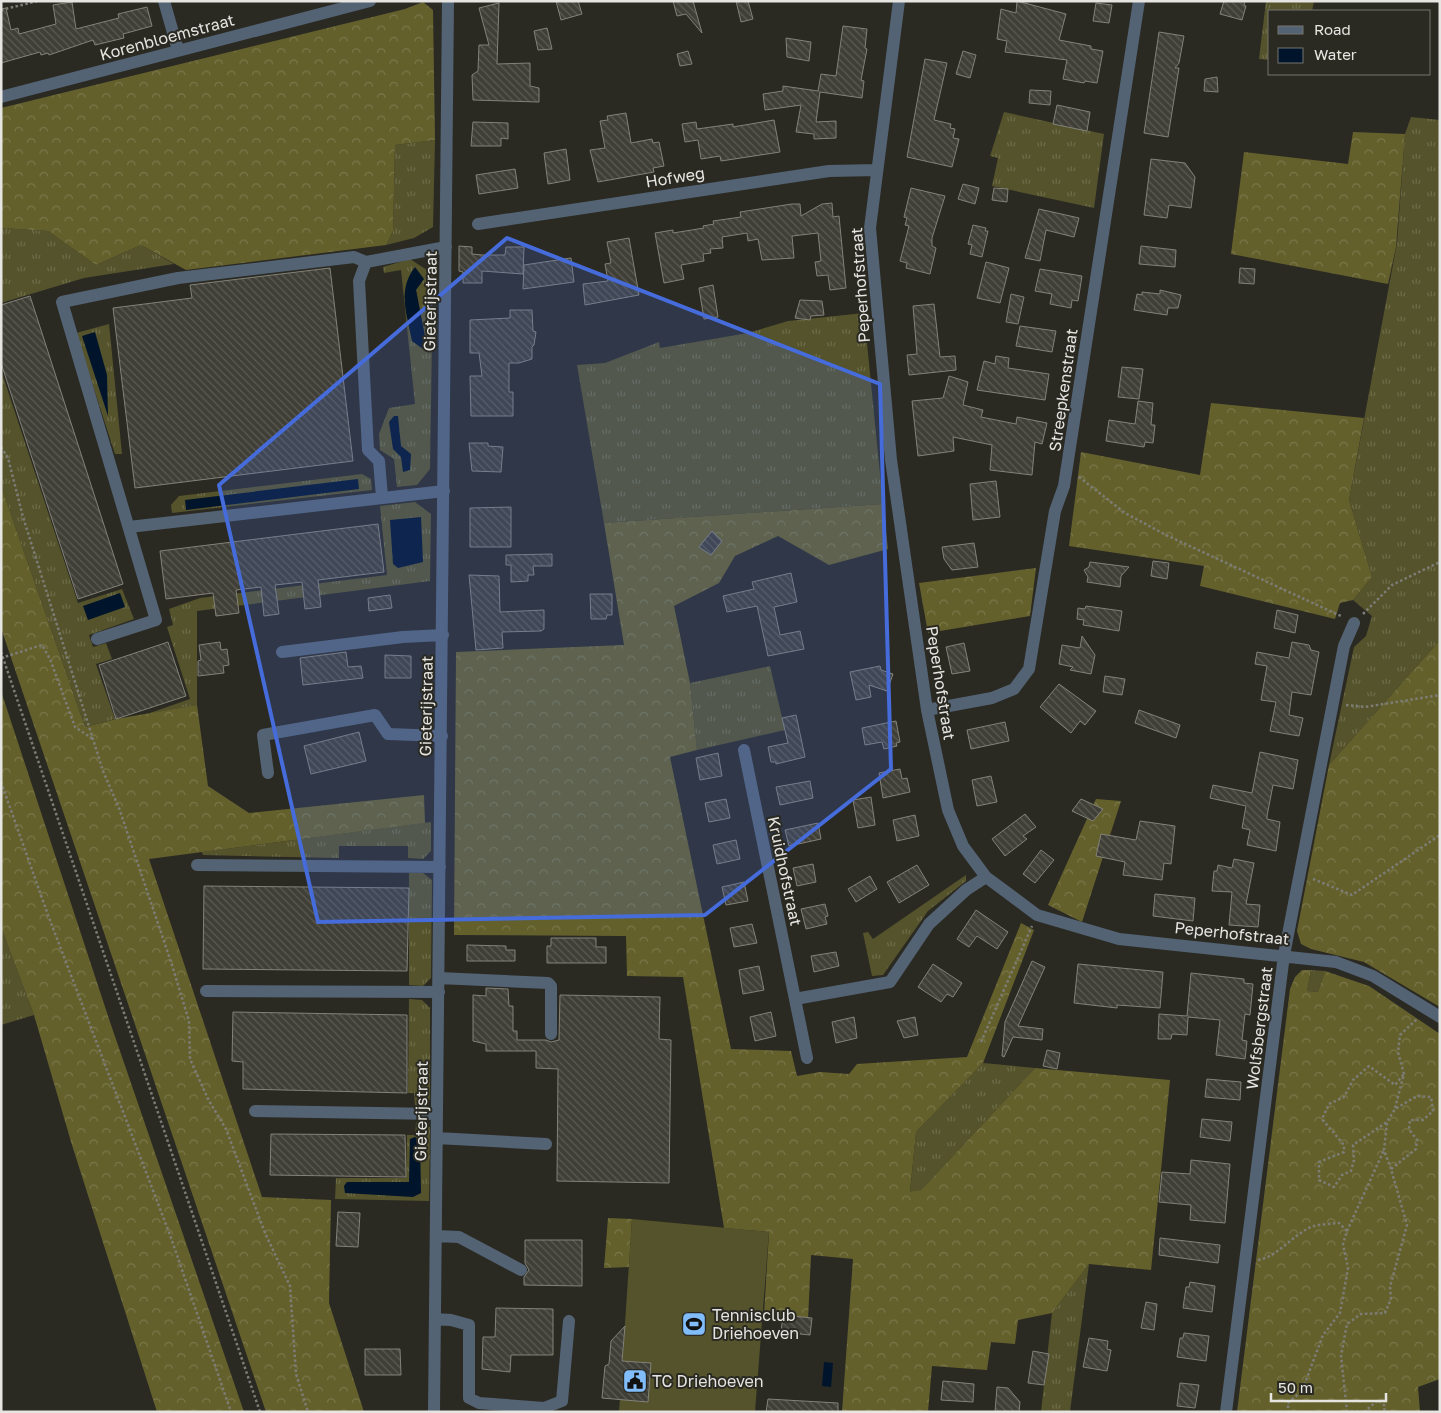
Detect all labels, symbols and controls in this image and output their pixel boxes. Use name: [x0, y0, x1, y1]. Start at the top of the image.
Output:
street label: Korenbloemstraat: [97, 9, 237, 65]
legend: [1268, 10, 1431, 75]
text: Road: [1314, 20, 1351, 38]
text: Water: [1314, 45, 1357, 63]
street label: Hofweg: [644, 162, 706, 192]
street label: Peperhofstraat: [846, 227, 874, 343]
street label: Gieterijstraat: [419, 251, 441, 351]
street label: Streepkenstraat: [1044, 327, 1082, 453]
street label: Peperhofstraat: [922, 624, 960, 742]
street label: Gieterijstraat: [415, 656, 437, 756]
street label: Kruidhofstraat: [764, 814, 806, 928]
street label: Peperhofstraat: [1174, 917, 1290, 949]
street label: Wolfsbergstraat: [1242, 965, 1276, 1091]
street label: Gieterijstraat: [410, 1061, 432, 1161]
place label: Tennisclub Driehoeven: [712, 1305, 799, 1343]
sports icon: Tennisclub Driehoeven: [681, 1311, 707, 1337]
public building icon: TC Driehoeven: [622, 1368, 648, 1394]
scale bar: [1271, 1370, 1386, 1402]
place label: TC Driehoeven: [652, 1371, 764, 1391]
text: 50 m: [1278, 1378, 1313, 1396]

